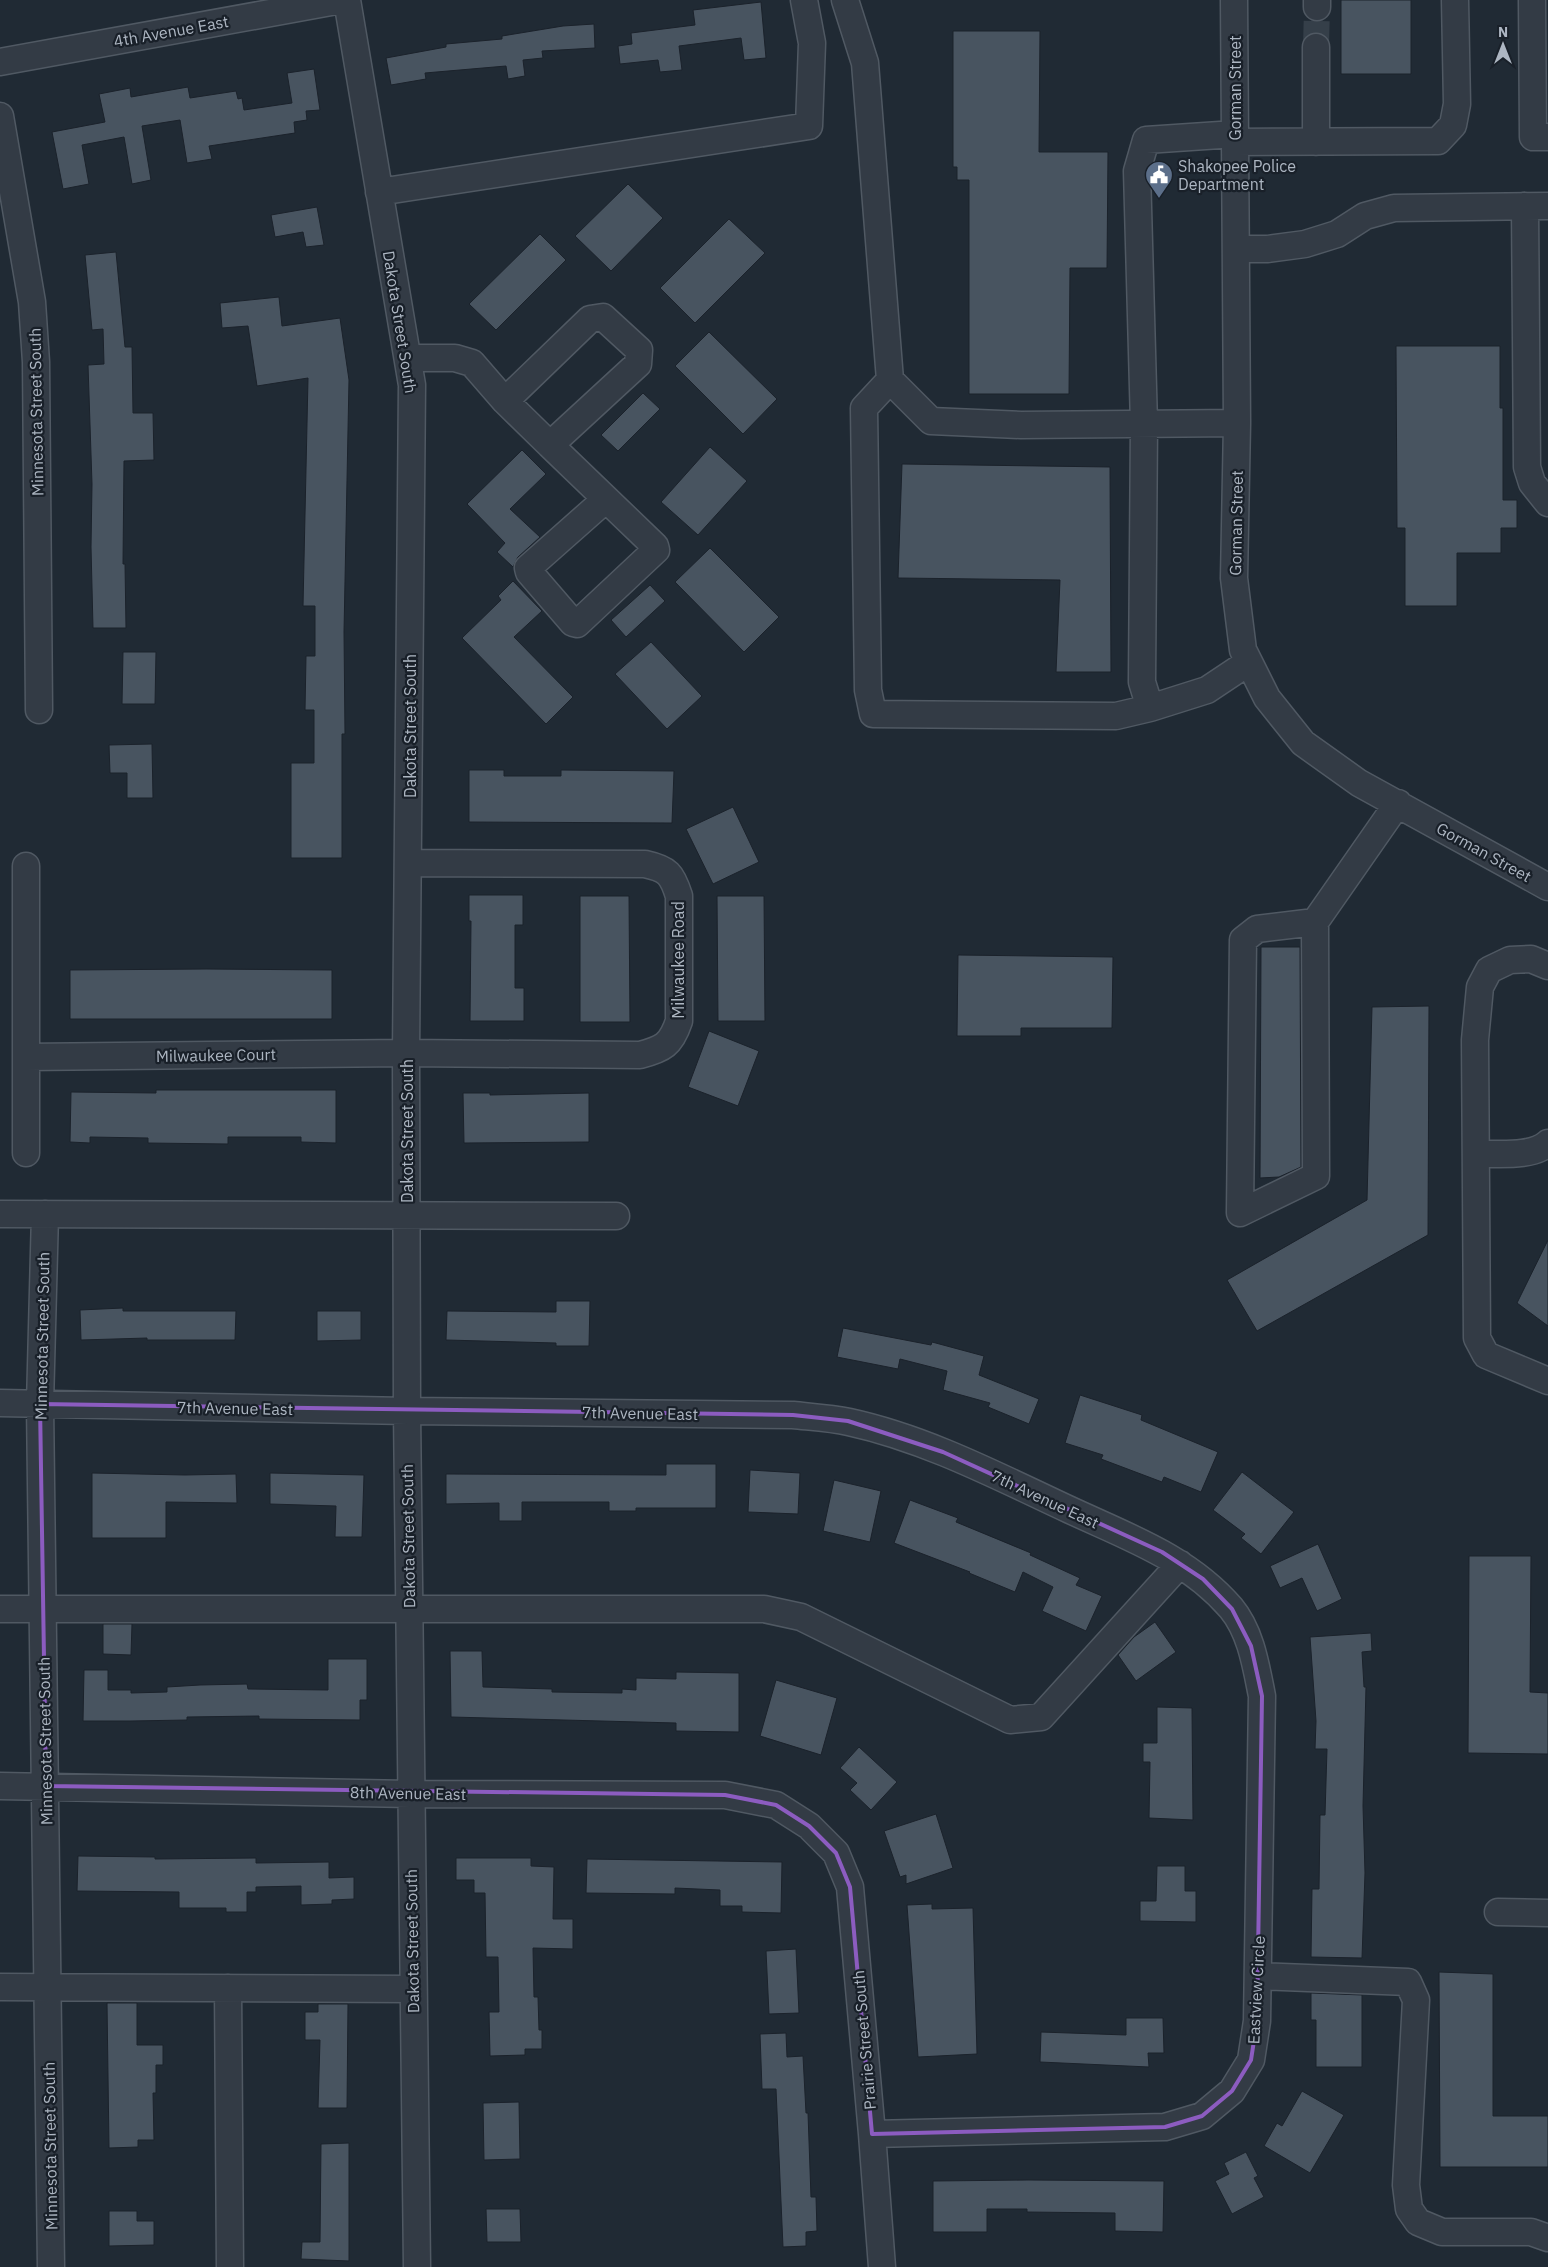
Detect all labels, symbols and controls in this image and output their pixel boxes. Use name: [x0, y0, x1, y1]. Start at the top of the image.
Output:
street label: 4th Avenue East: [112, 11, 230, 51]
north arrow: [1478, 20, 1528, 70]
text: N: [1498, 23, 1508, 41]
street label: Gorman Street: [1225, 35, 1245, 141]
place label: Shakopee Police Department: [1178, 156, 1296, 194]
public building icon: Shakopee Police Department: [1144, 160, 1174, 199]
street label: Dakota Street South: [379, 249, 421, 395]
street label: Minnesota Street South: [25, 328, 47, 496]
street label: Gorman Street: [1225, 470, 1247, 576]
street label: Dakota Street South: [400, 654, 420, 798]
street label: Gorman Street: [1433, 818, 1535, 886]
street label: Milwaukee Road: [668, 901, 688, 1019]
street label: Milwaukee Court: [156, 1044, 276, 1066]
street label: Dakota Street South: [397, 1059, 417, 1203]
street label: Minnesota Street South: [31, 1252, 53, 1420]
street label: 7th Avenue East: [177, 1397, 293, 1419]
street label: 7th Avenue East: [582, 1402, 698, 1424]
street label: Dakota Street South: [397, 1464, 419, 1608]
street label: 7th Avenue East: [988, 1465, 1102, 1533]
street label: Minnesota Street South: [34, 1657, 56, 1825]
street label: 8th Avenue East: [350, 1782, 466, 1804]
street label: Dakota Street South: [401, 1869, 423, 2013]
street label: Eastview Circle: [1243, 1935, 1269, 2045]
street label: Prairie Street South: [848, 1969, 880, 2111]
street label: Minnesota Street South: [39, 2062, 61, 2230]

